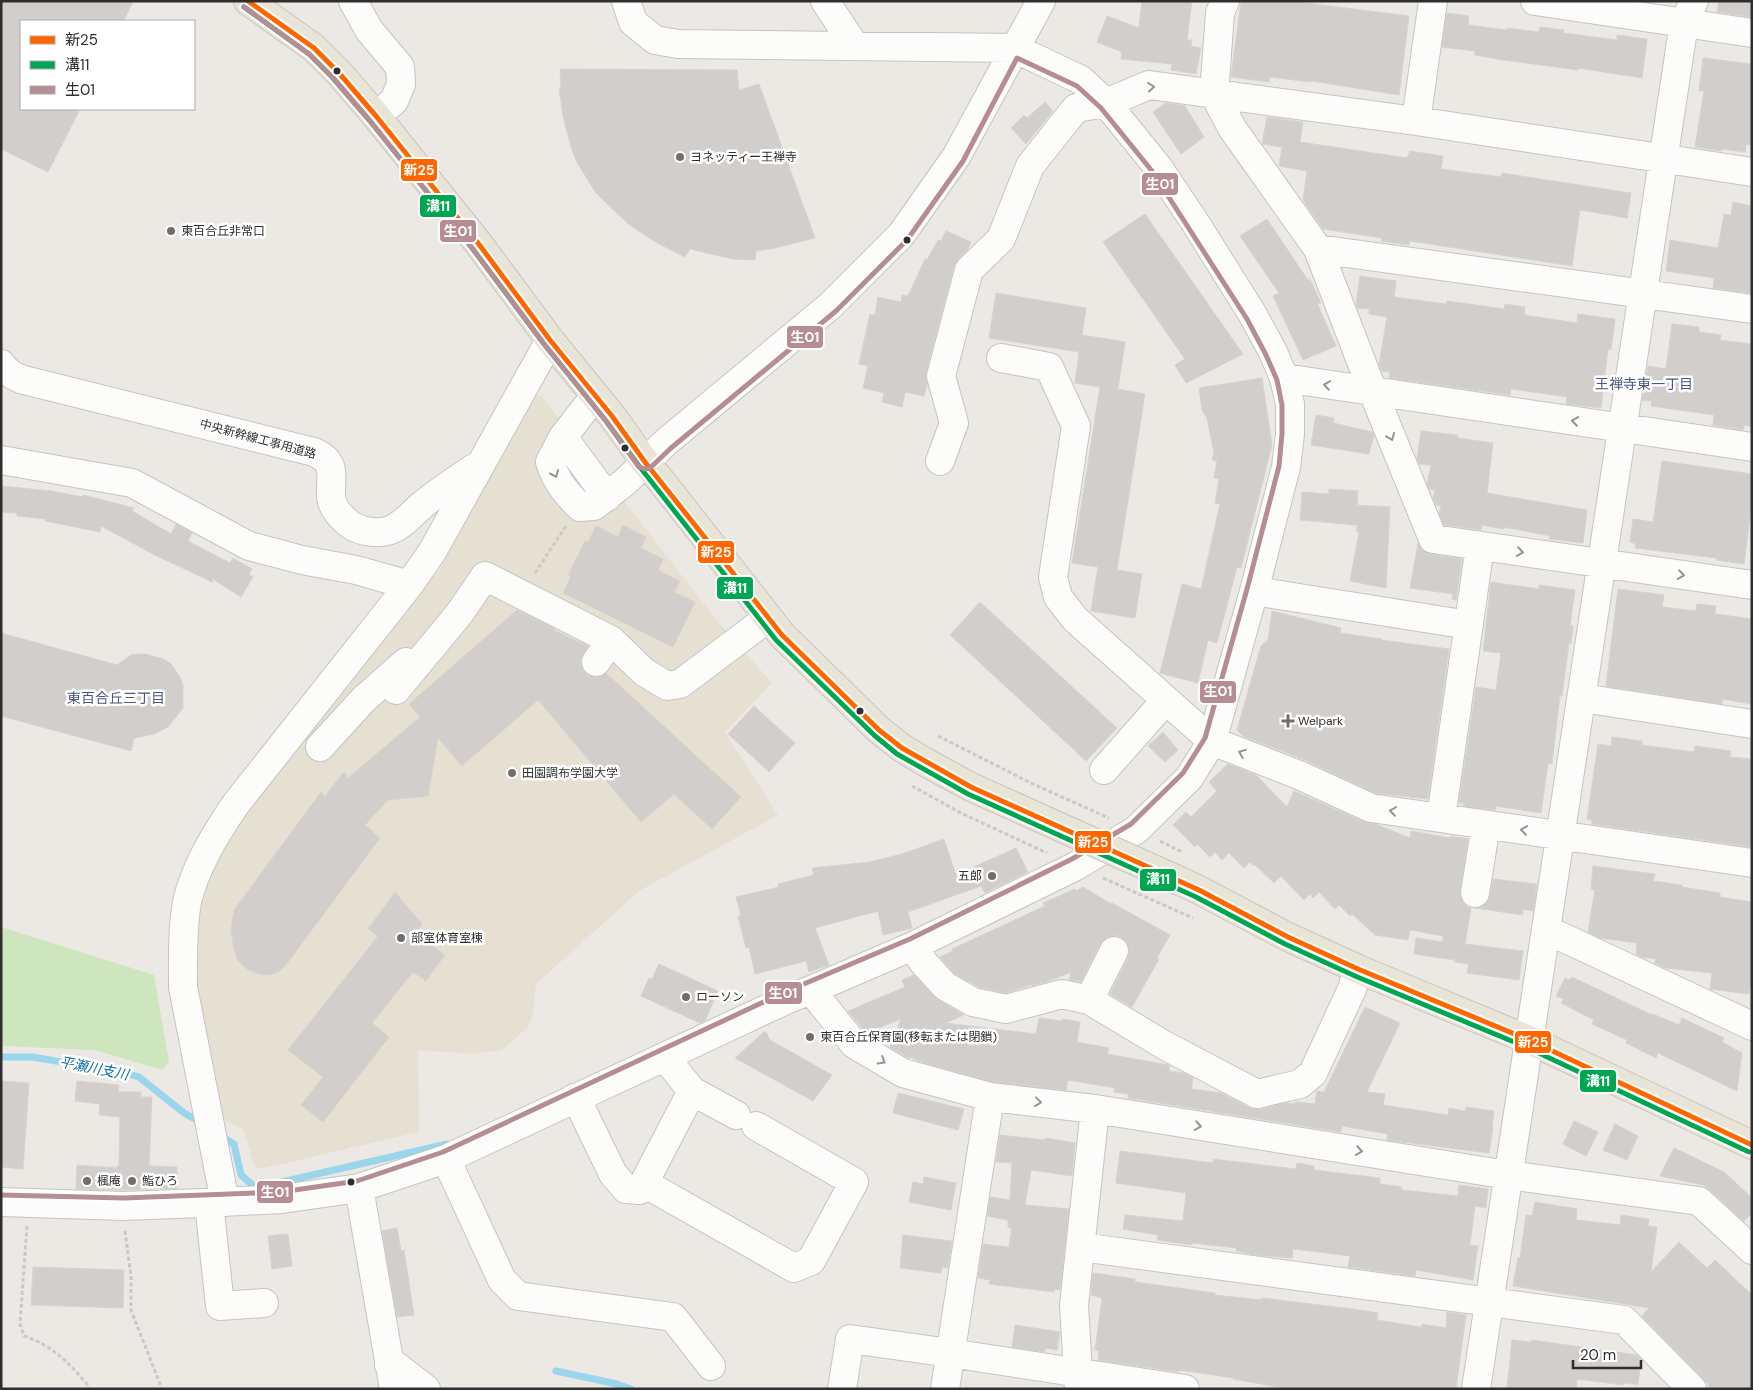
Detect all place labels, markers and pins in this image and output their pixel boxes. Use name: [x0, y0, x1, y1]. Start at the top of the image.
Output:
unlabelled marker: [332, 66, 342, 76]
place label: ヨネッティー王禅寺: [690, 149, 797, 165]
marker: ヨネッティー王禅寺: [674, 151, 686, 163]
place label: 東百合丘非常口: [181, 223, 265, 239]
marker: 東百合丘非常口: [165, 225, 177, 237]
unlabelled marker: [902, 235, 912, 245]
unlabelled marker: [620, 443, 630, 453]
unlabelled marker: [855, 706, 865, 716]
place label: Welpark: [1298, 713, 1343, 729]
marker: Welpark: [1282, 715, 1294, 727]
place label: 田園調布学園大学: [522, 765, 618, 781]
marker: 田園調布学園大学: [506, 767, 518, 779]
place label: 五郎: [958, 868, 982, 884]
marker: 五郎: [986, 870, 998, 882]
place label: 部室体育室棟: [411, 930, 483, 946]
marker: 部室体育室棟: [395, 932, 407, 944]
place label: ローソン: [696, 989, 744, 1005]
marker: ローソン: [680, 991, 692, 1003]
place label: 東百合丘保育園(移転または閉鎖): [820, 1029, 997, 1045]
marker: 東百合丘保育園(移転または閉鎖): [804, 1031, 816, 1043]
place label: 楓庵: [97, 1173, 121, 1189]
place label: 鮨ひろ: [142, 1173, 178, 1189]
marker: 楓庵: [81, 1175, 93, 1187]
marker: 鮨ひろ: [126, 1175, 138, 1187]
unlabelled marker: [346, 1177, 356, 1187]

